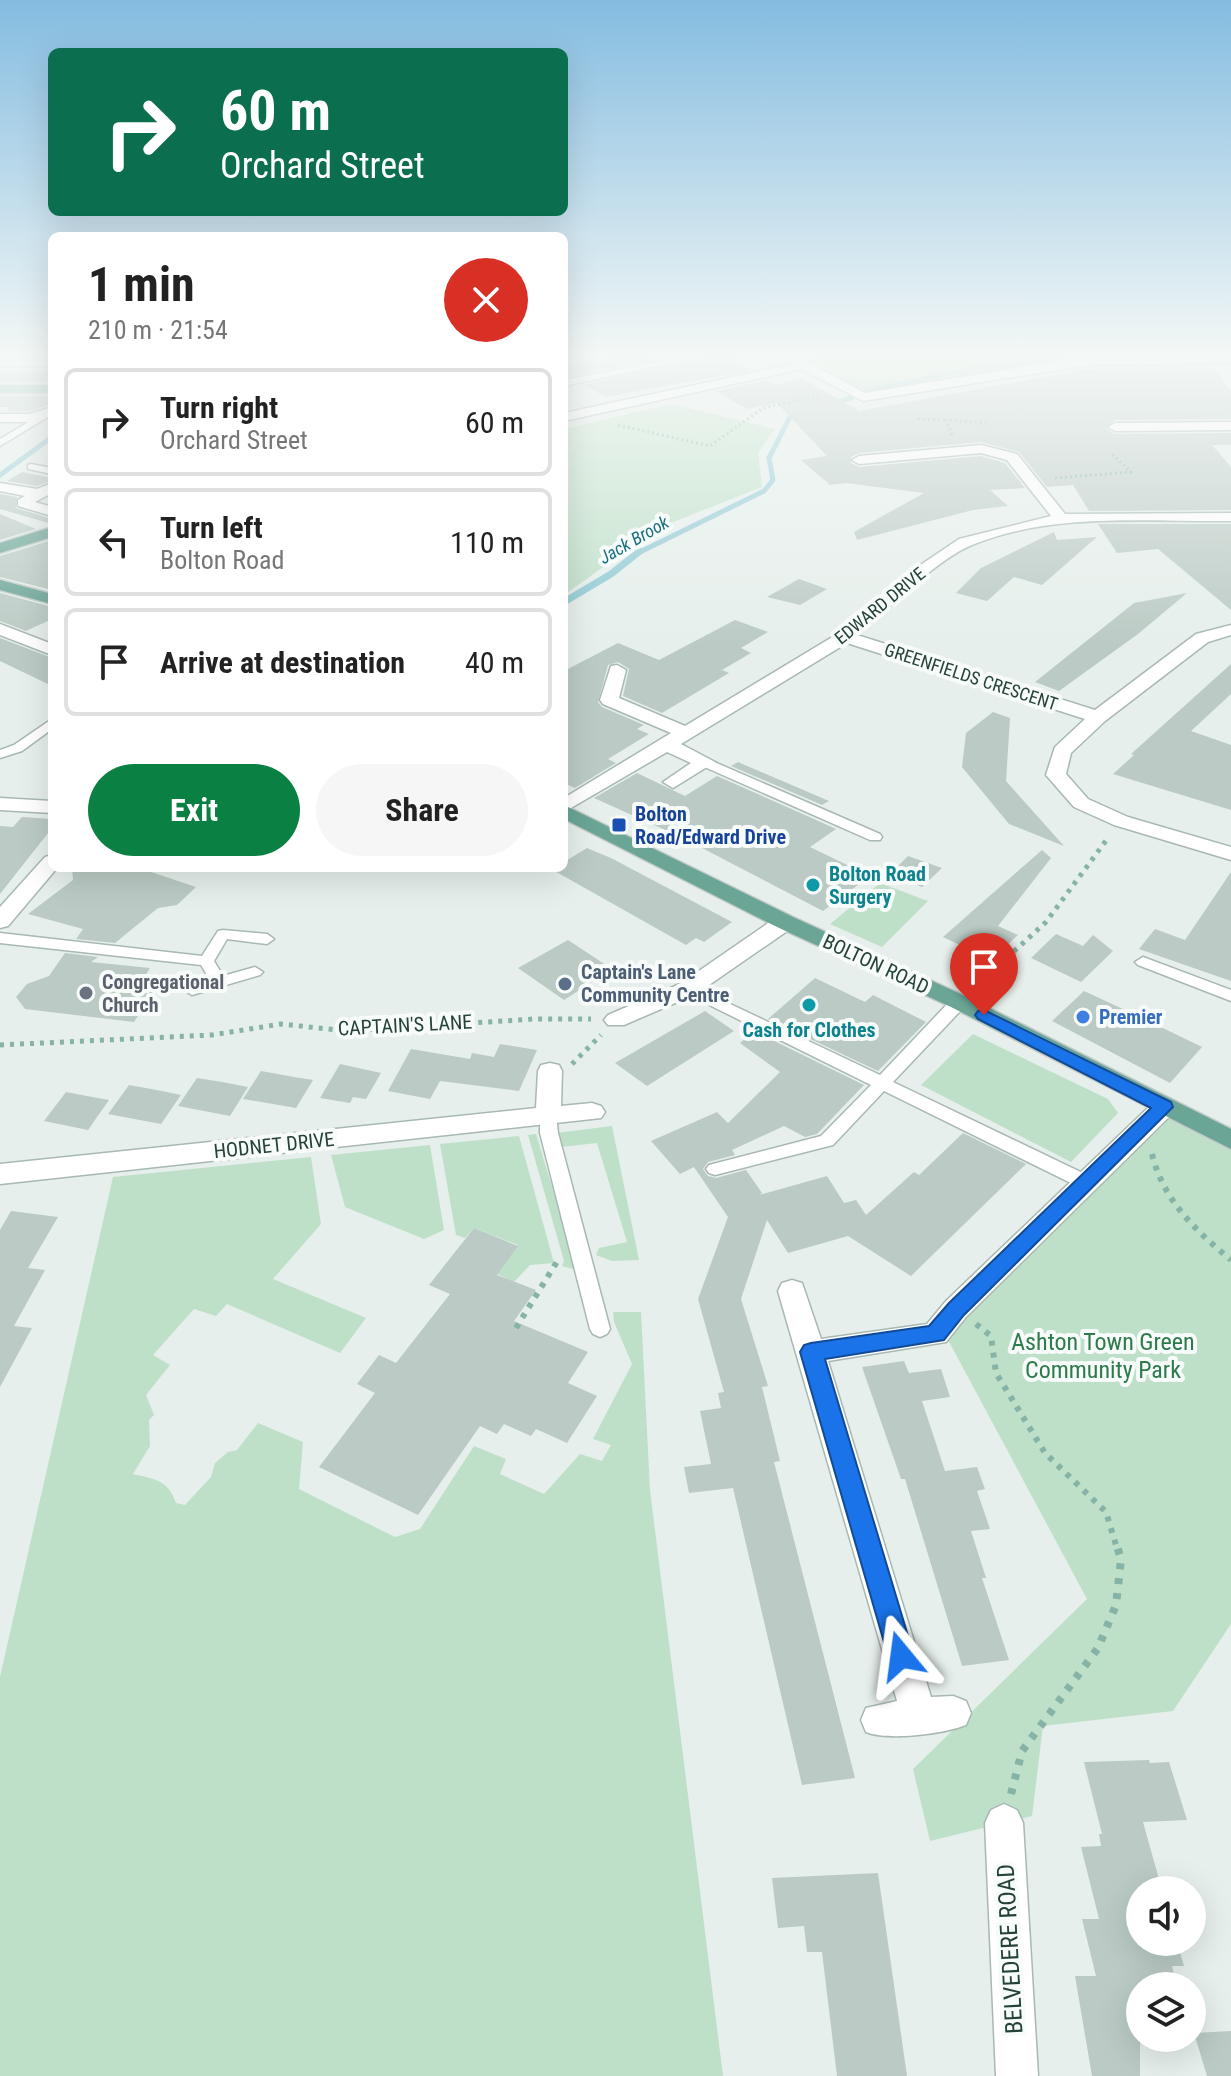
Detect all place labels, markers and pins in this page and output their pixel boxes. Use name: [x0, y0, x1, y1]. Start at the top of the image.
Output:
place label: Bolton Road/Edward Drive: [635, 802, 786, 849]
marker: Bolton Road/Edward Drive: [610, 816, 628, 834]
place label: Bolton Road Surgery: [829, 862, 926, 909]
marker: Bolton Road Surgery: [804, 876, 822, 894]
pin: [950, 933, 1018, 1015]
place label: Captain's Lane Community Centre: [581, 960, 729, 1007]
place label: Congregational Church: [102, 970, 224, 1017]
marker: Captain's Lane Community Centre: [556, 975, 574, 993]
marker: Congregational Church: [77, 984, 95, 1002]
marker: Cash for Clothes: [800, 996, 818, 1014]
place label: Premier: [1099, 1005, 1163, 1029]
marker: Premier: [1074, 1008, 1092, 1026]
place label: Cash for Clothes: [742, 1018, 876, 1042]

